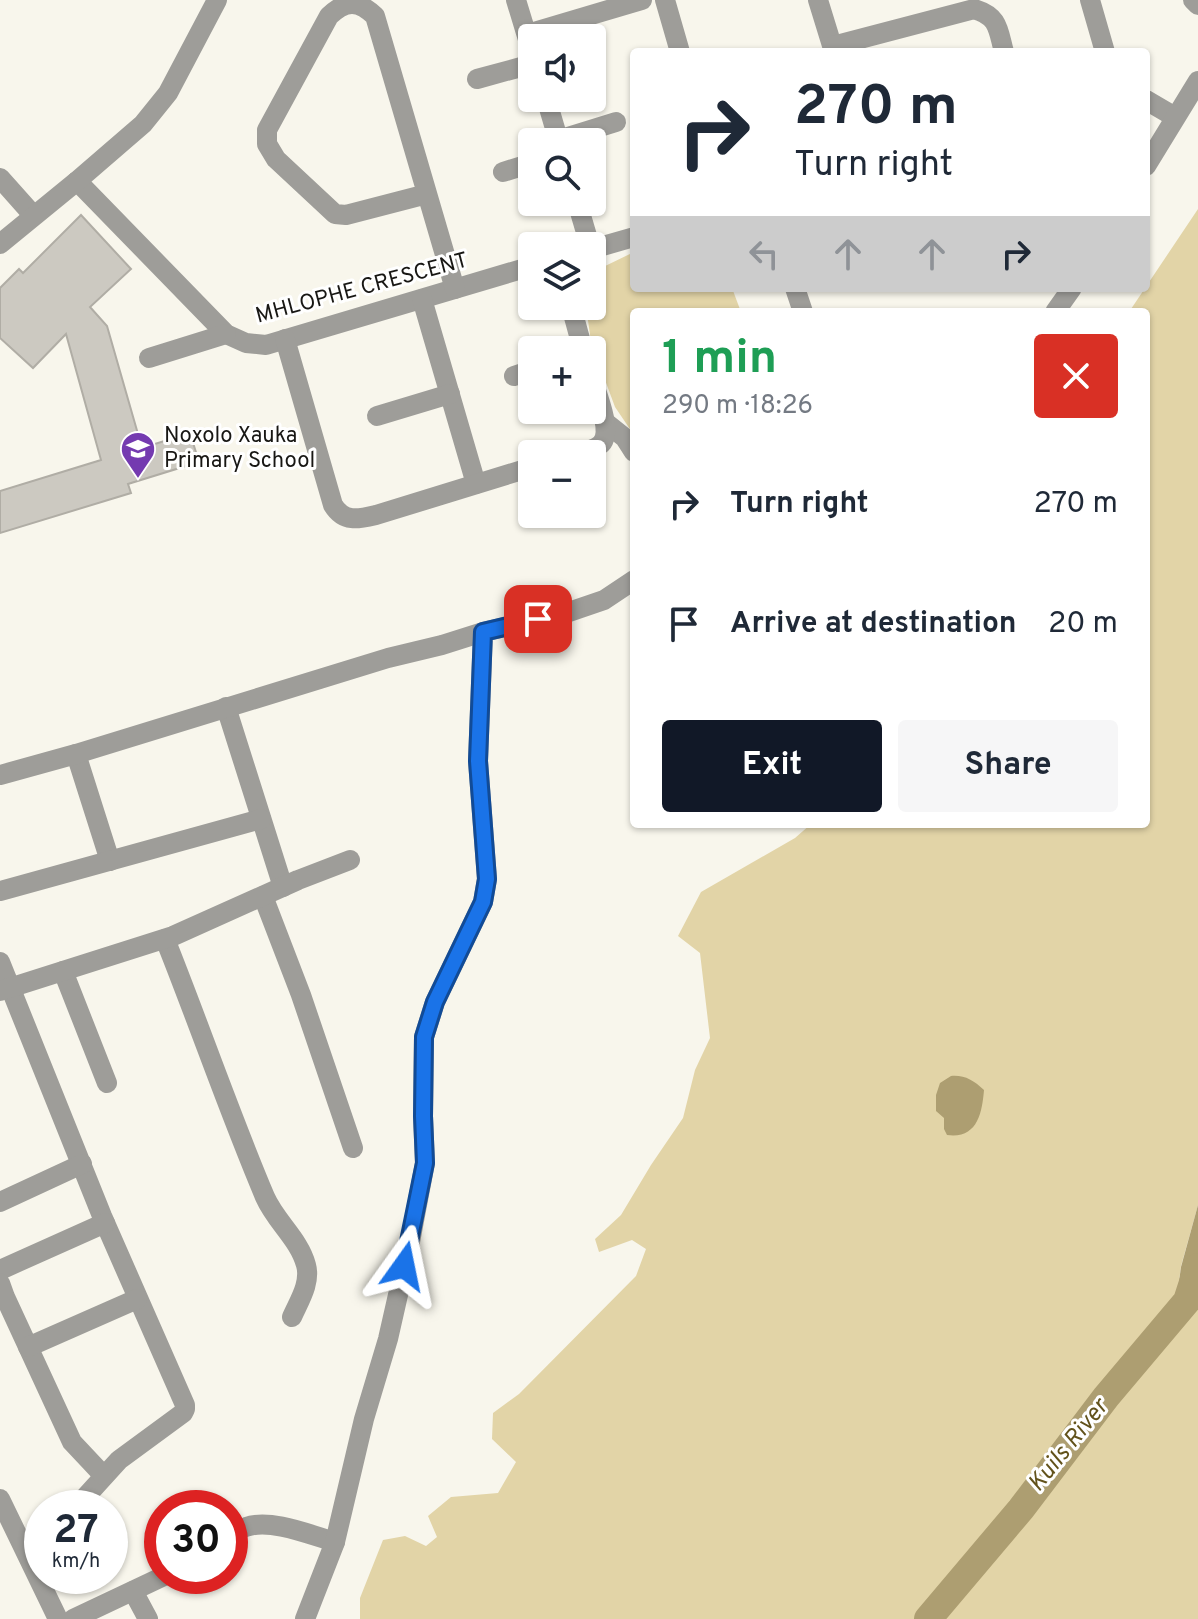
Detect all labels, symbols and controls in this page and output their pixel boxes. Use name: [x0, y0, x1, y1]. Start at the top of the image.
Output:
map controls: [518, 24, 606, 528]
button: sound: [518, 24, 606, 112]
text: 270 m: [794, 74, 958, 144]
icon: right: [662, 80, 766, 184]
button: search: [518, 128, 606, 216]
text: Turn right: [794, 143, 953, 189]
button: layers: [518, 232, 606, 320]
icon: left: [742, 232, 786, 276]
icon: ahead: [826, 232, 870, 276]
icon: ahead: [910, 232, 954, 276]
icon: right: [994, 232, 1038, 276]
street label: MHLOPHE CRESCENT: [253, 248, 471, 330]
text: 1 min: [662, 330, 777, 390]
button: close: [1034, 334, 1118, 418]
button: +: [518, 336, 606, 424]
text: 290 m · 18:26: [662, 390, 813, 423]
place label: Noxolo Xauka Primary School: [164, 423, 315, 475]
school or university icon: Noxolo Xauka Primary School: [119, 430, 157, 480]
button: −: [518, 440, 606, 528]
icon: right: [662, 482, 706, 526]
text: Turn right: [730, 486, 868, 523]
text: 270 m: [1033, 486, 1118, 523]
pin: [504, 585, 572, 653]
icon: arrive: [516, 597, 560, 641]
icon: arrive: [662, 602, 706, 646]
text: Arrive at destination: [730, 606, 1016, 643]
text: 20 m: [1048, 606, 1118, 643]
button: Exit: [662, 720, 882, 812]
button: Share: [898, 720, 1118, 812]
position arrow: [362, 1224, 446, 1308]
water label: Kuils River: [1022, 1392, 1117, 1498]
speed limit sign: 30: [144, 1490, 248, 1594]
text: 27: [53, 1507, 99, 1557]
text: km/h: [52, 1549, 100, 1575]

